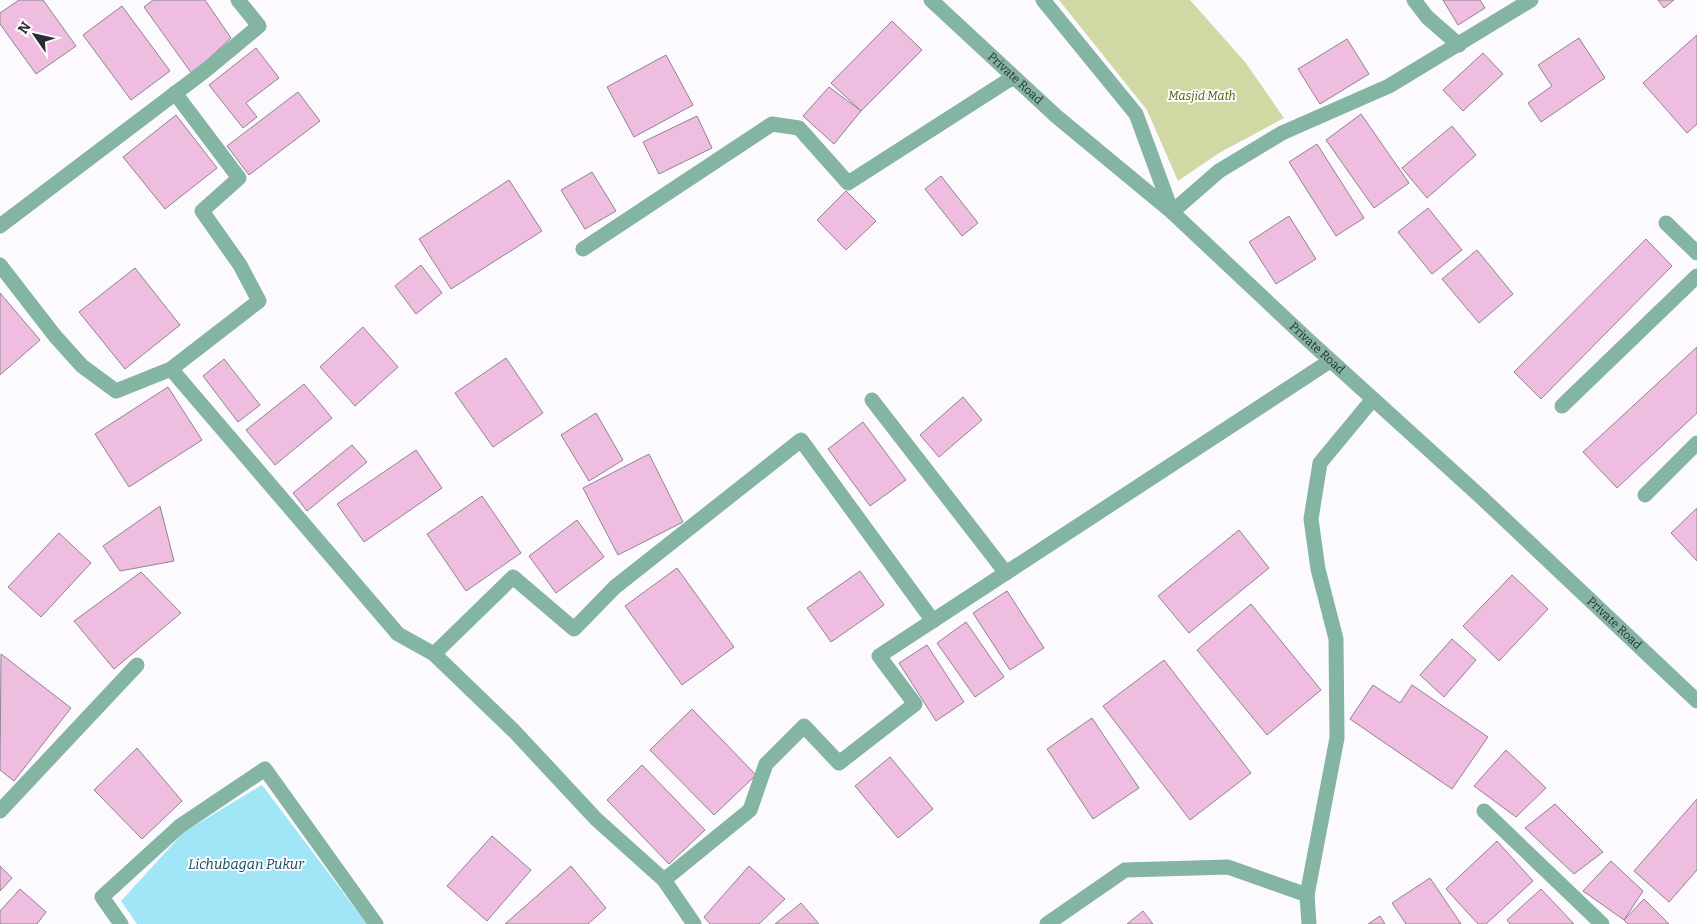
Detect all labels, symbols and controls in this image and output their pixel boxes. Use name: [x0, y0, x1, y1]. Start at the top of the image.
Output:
north arrow: [10, 10, 60, 60]
text: N: [15, 19, 35, 37]
street label: Private Road: [985, 49, 1046, 107]
park label: Masjid Math: [1168, 89, 1236, 103]
street label: Private Road: [1287, 319, 1348, 377]
street label: Private Road: [1584, 594, 1645, 652]
water label: Lichubagan Pukur: [188, 856, 305, 873]

